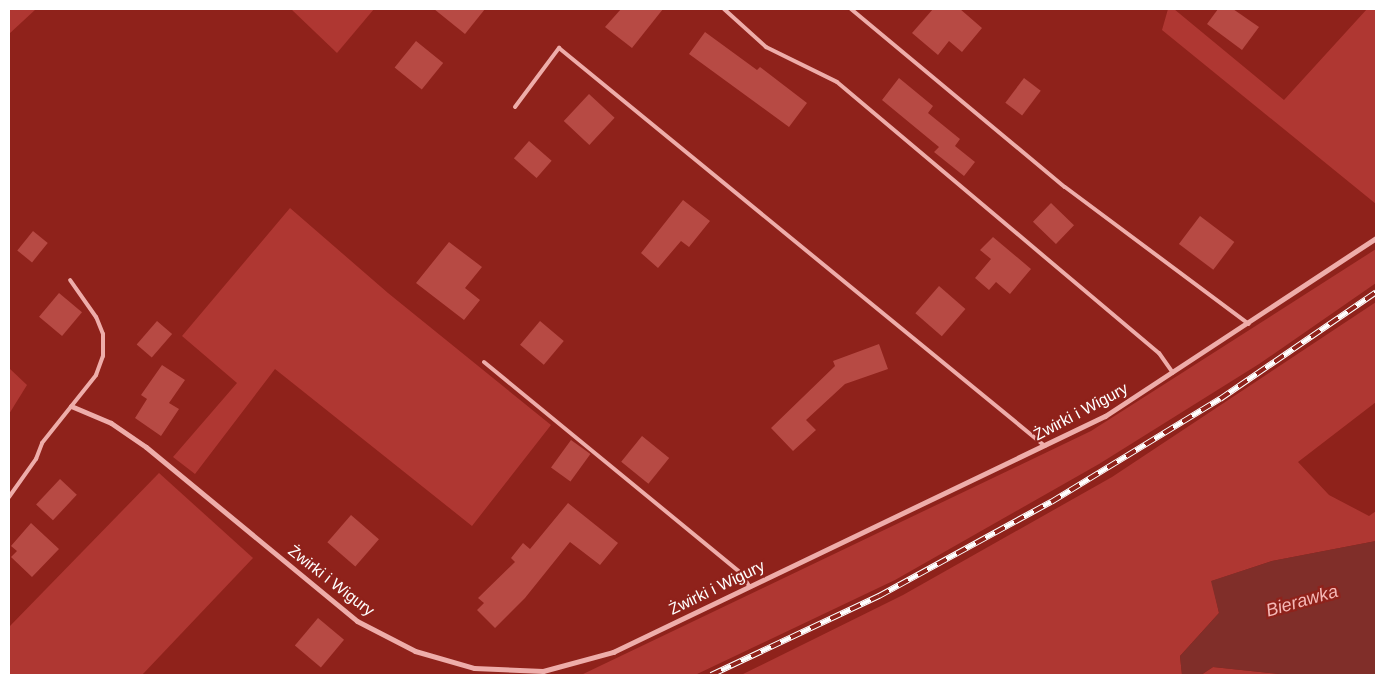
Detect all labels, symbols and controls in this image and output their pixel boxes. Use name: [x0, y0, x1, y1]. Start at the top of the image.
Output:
street label: Żwirki i Wigury: [1031, 379, 1131, 445]
street label: Żwirki i Wigury: [284, 541, 378, 621]
street label: Żwirki i Wigury: [666, 557, 768, 619]
water label: Bierawka: [1263, 580, 1341, 622]

